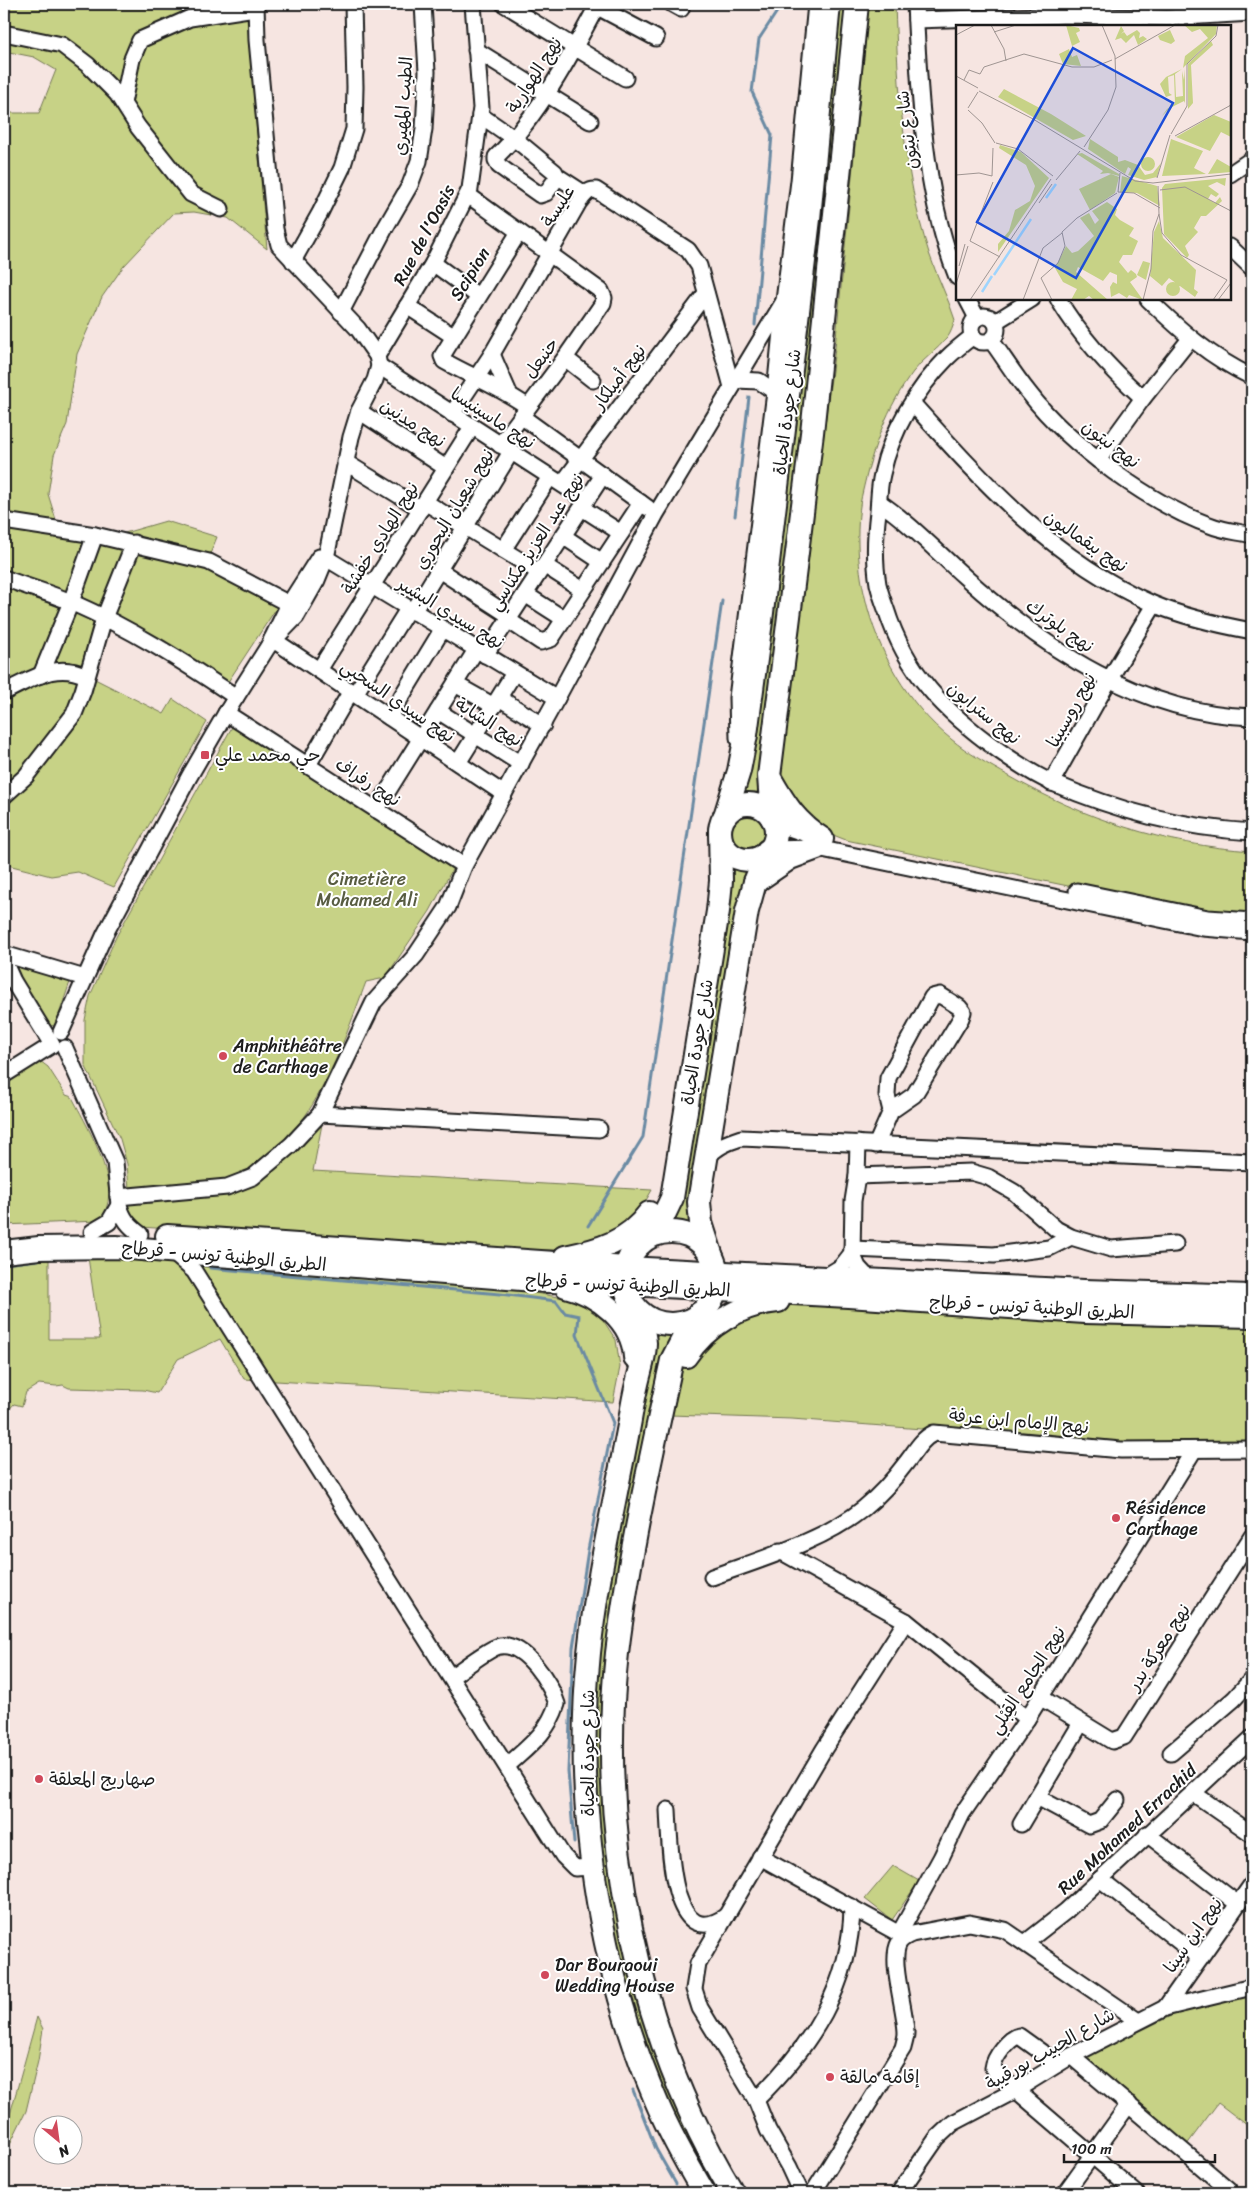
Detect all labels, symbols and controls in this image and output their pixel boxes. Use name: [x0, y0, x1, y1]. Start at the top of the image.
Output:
inset map: [956, 25, 1231, 300]
street label: نهج الهوارية: [497, 30, 571, 120]
street label: الطيب المهيري: [384, 55, 422, 157]
street label: شارع نبتون: [886, 89, 928, 171]
street label: Rue de l'Oasis: [384, 178, 464, 291]
street label: عليسة: [532, 178, 584, 234]
street label: Scipion: [441, 241, 499, 307]
street label: حنبعل: [515, 330, 567, 386]
street label: نهج أميلكار: [582, 337, 655, 418]
street label: شارع جودة الحياة: [763, 347, 811, 477]
street label: نهج ماسينيسا: [444, 378, 542, 458]
street label: نهج مدنين: [373, 390, 453, 456]
street label: نهج نبتون: [1075, 411, 1147, 477]
street label: نهج شعبان البحوري: [405, 442, 503, 576]
street label: نهج عبد العزيز مكناسي: [479, 466, 593, 618]
street label: نهج الهادي خفشة: [332, 475, 428, 601]
street label: نهج بيقماليون: [1037, 501, 1135, 581]
street label: نهج سيدي البشير: [389, 567, 511, 658]
street label: نهج بلوترك: [1019, 591, 1101, 661]
street label: نهج سيدي السحبي: [334, 651, 462, 751]
street label: نهج روسبينا: [1037, 666, 1105, 754]
street label: نهج سترابون: [940, 673, 1028, 753]
street label: نهج الشابة: [449, 688, 529, 756]
place label: حي محمد علي: [215, 739, 321, 771]
marker: حي محمد علي: [199, 749, 211, 761]
street label: نهج رفراف: [328, 749, 408, 815]
park label: Cimetière Mohamed Ali: [317, 863, 418, 916]
street label: شارع جودة الحياة: [671, 977, 723, 1107]
place label: Amphithéâtre de Carthage: [232, 1030, 342, 1083]
marker: Amphithéâtre de Carthage: [217, 1050, 229, 1062]
street label: الطريق الوطنية تونس - قرطاج: [120, 1231, 328, 1281]
street label: الطريق الوطنية تونس - قرطاج: [525, 1264, 731, 1306]
street label: الطريق الوطنية تونس - قرطاج: [929, 1286, 1135, 1328]
street label: نهج الإمام ابن عرفة: [948, 1399, 1090, 1443]
place label: Résidence Carthage: [1126, 1492, 1206, 1545]
marker: Résidence Carthage: [1110, 1512, 1122, 1524]
street label: نهج معركة بدر: [1118, 1597, 1199, 1699]
street label: نهج الجامع القِبْلي: [980, 1619, 1074, 1741]
street label: شارع جودة الحياة: [572, 1689, 604, 1817]
street label: Rue Mohamed Errachid: [1050, 1754, 1205, 1902]
place label: صهاريج المعلقة: [49, 1763, 155, 1795]
marker: صهاريج المعلقة: [33, 1773, 45, 1785]
street label: نهج ابن سينا: [1155, 1890, 1231, 1980]
place label: Dar Bouraoui Wedding House: [555, 1949, 674, 2002]
marker: Dar Bouraoui Wedding House: [539, 1969, 551, 1981]
street label: شارع الحبيب بورقيبة: [979, 1999, 1121, 2099]
place label: إقامة مالقة: [840, 2061, 919, 2093]
marker: إقامة مالقة: [824, 2071, 836, 2083]
north arrow: [32, 2114, 82, 2164]
scale bar: [1064, 2132, 1215, 2164]
text: 100 m: [1071, 2136, 1112, 2162]
text: N: [53, 2137, 75, 2164]

